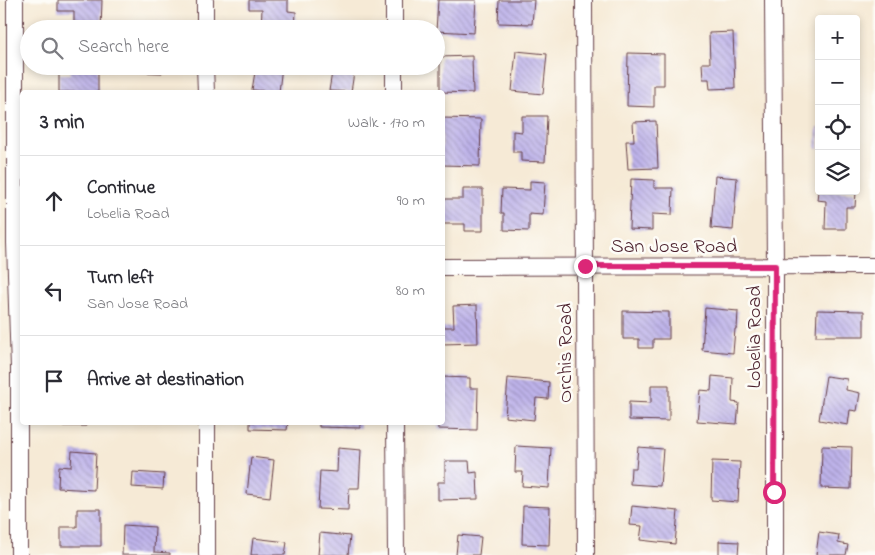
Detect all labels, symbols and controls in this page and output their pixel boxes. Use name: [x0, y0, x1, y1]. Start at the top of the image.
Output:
map controls: [815, 15, 860, 195]
button: +: [815, 15, 860, 60]
search box: [20, 20, 445, 75]
icon: search: [38, 34, 66, 62]
text: Search here: [78, 34, 169, 61]
button: −: [815, 60, 860, 105]
button: locate: [815, 105, 860, 150]
text: 3 min: [40, 108, 84, 138]
text: Walk · 170 m: [348, 111, 425, 135]
button: layers: [815, 150, 860, 195]
text: Continue: [87, 175, 155, 202]
icon: ahead: [40, 187, 68, 215]
text: 90 m: [397, 189, 425, 213]
text: Lobelia Road: [87, 202, 169, 226]
street label: San Jose Road: [611, 233, 737, 262]
route end: [574, 255, 597, 278]
text: Turn left: [87, 265, 154, 292]
icon: left: [40, 277, 68, 305]
text: 80 m: [396, 279, 425, 303]
street label: Lobelia Road: [741, 286, 770, 388]
text: San Jose Road: [87, 292, 188, 316]
street label: Orchis Road: [552, 303, 581, 403]
icon: arrive: [40, 367, 68, 395]
text: Arrive at destination: [87, 367, 244, 394]
route start: [763, 481, 786, 504]

